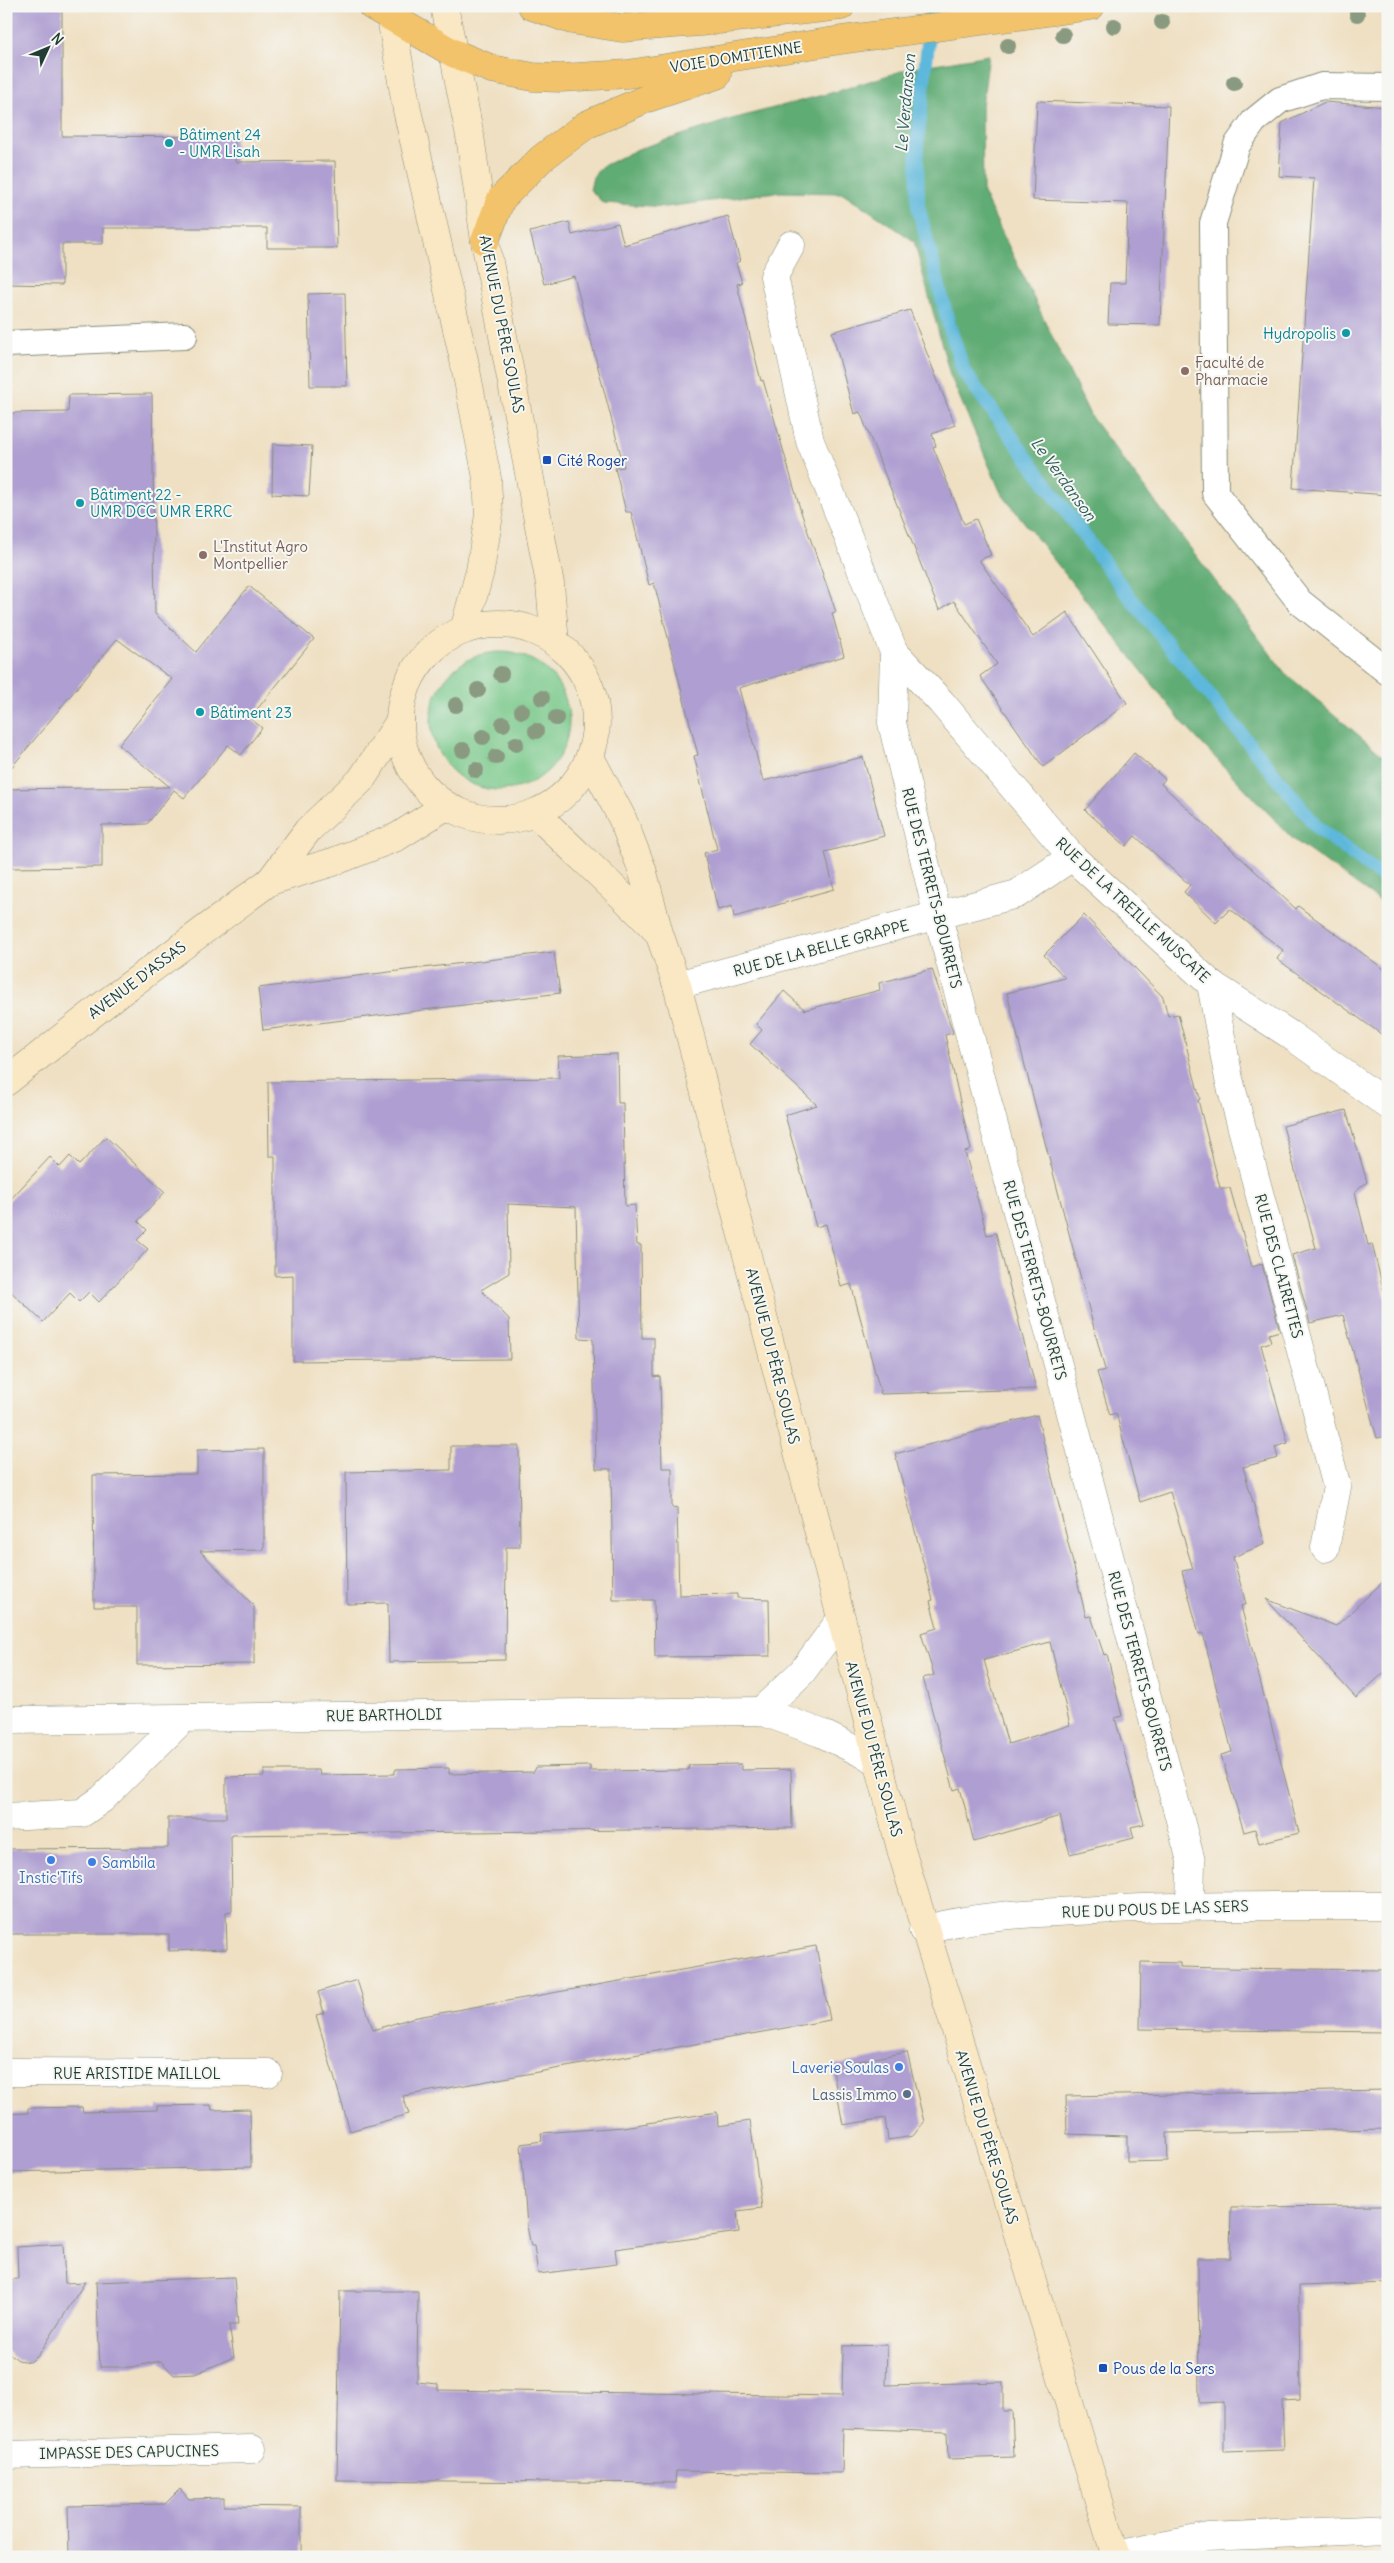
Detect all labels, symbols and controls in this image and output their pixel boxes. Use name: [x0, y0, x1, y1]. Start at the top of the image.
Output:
north arrow: [22, 22, 72, 72]
text: N: [48, 29, 67, 49]
street label: VOIE DOMITIENNE: [669, 37, 803, 77]
water label: Le Verdanson: [891, 52, 919, 153]
place label: Bâtiment 24 - UMR Lisah: [179, 125, 261, 161]
marker: Bâtiment 24 - UMR Lisah: [163, 137, 175, 149]
street label: AVENUE DU PÈRE SOULAS: [475, 233, 529, 415]
place label: Hydropolis: [1263, 324, 1336, 343]
marker: Hydropolis: [1340, 327, 1352, 339]
place label: Faculté de Pharmacie: [1195, 353, 1268, 389]
marker: Faculté de Pharmacie: [1179, 365, 1191, 377]
water label: Le Verdanson: [1027, 433, 1101, 525]
place label: Cité Roger: [557, 451, 627, 470]
marker: Cité Roger: [541, 454, 553, 466]
place label: Bâtiment 22 - UMR DCC UMR ERRC: [90, 485, 233, 521]
marker: Bâtiment 22 - UMR DCC UMR ERRC: [74, 497, 86, 509]
place label: L'Institut Agro Montpellier: [213, 537, 308, 573]
marker: L'Institut Agro Montpellier: [197, 549, 209, 561]
place label: Bâtiment 23: [210, 703, 292, 722]
marker: Bâtiment 23: [194, 706, 206, 718]
street label: RUE DES TERRETS-BOURRETS: [898, 786, 966, 990]
street label: RUE DE LA TREILLE MUSCATE: [1052, 833, 1214, 987]
street label: RUE DE LA BELLE GRAPPE: [731, 915, 911, 981]
street label: AVENUE D'ASSAS: [84, 937, 190, 1023]
street label: RUE DES TERRETS-BOURRETS: [999, 1178, 1071, 1382]
street label: RUE DES CLAIRETTES: [1251, 1192, 1307, 1340]
street label: AVENUE DU PÈRE SOULAS: [742, 1266, 804, 1446]
street label: RUE DES TERRETS-BOURRETS: [1104, 1569, 1176, 1773]
street label: AVENUE DU PÈRE SOULAS: [841, 1659, 907, 1839]
street label: RUE BARTHOLDI: [326, 1704, 442, 1726]
place label: Sambila: [102, 1853, 156, 1872]
marker: Instic'Tifs: [45, 1854, 57, 1866]
marker: Sambila: [86, 1856, 98, 1868]
place label: Instic'Tifs: [19, 1868, 83, 1887]
street label: RUE DU POUS DE LAS SERS: [1061, 1896, 1249, 1922]
street label: AVENUE DU PÈRE SOULAS: [951, 2048, 1023, 2226]
place label: Laverie Soulas: [792, 2058, 889, 2077]
marker: Laverie Soulas: [893, 2061, 905, 2073]
street label: RUE ARISTIDE MAILLOL: [53, 2064, 221, 2083]
place label: Lassis Immo: [812, 2085, 897, 2104]
marker: Lassis Immo: [901, 2088, 913, 2100]
place label: Pous de la Sers: [1113, 2359, 1215, 2378]
marker: Pous de la Sers: [1097, 2362, 1109, 2374]
street label: IMPASSE DES CAPUCINES: [39, 2441, 219, 2463]

